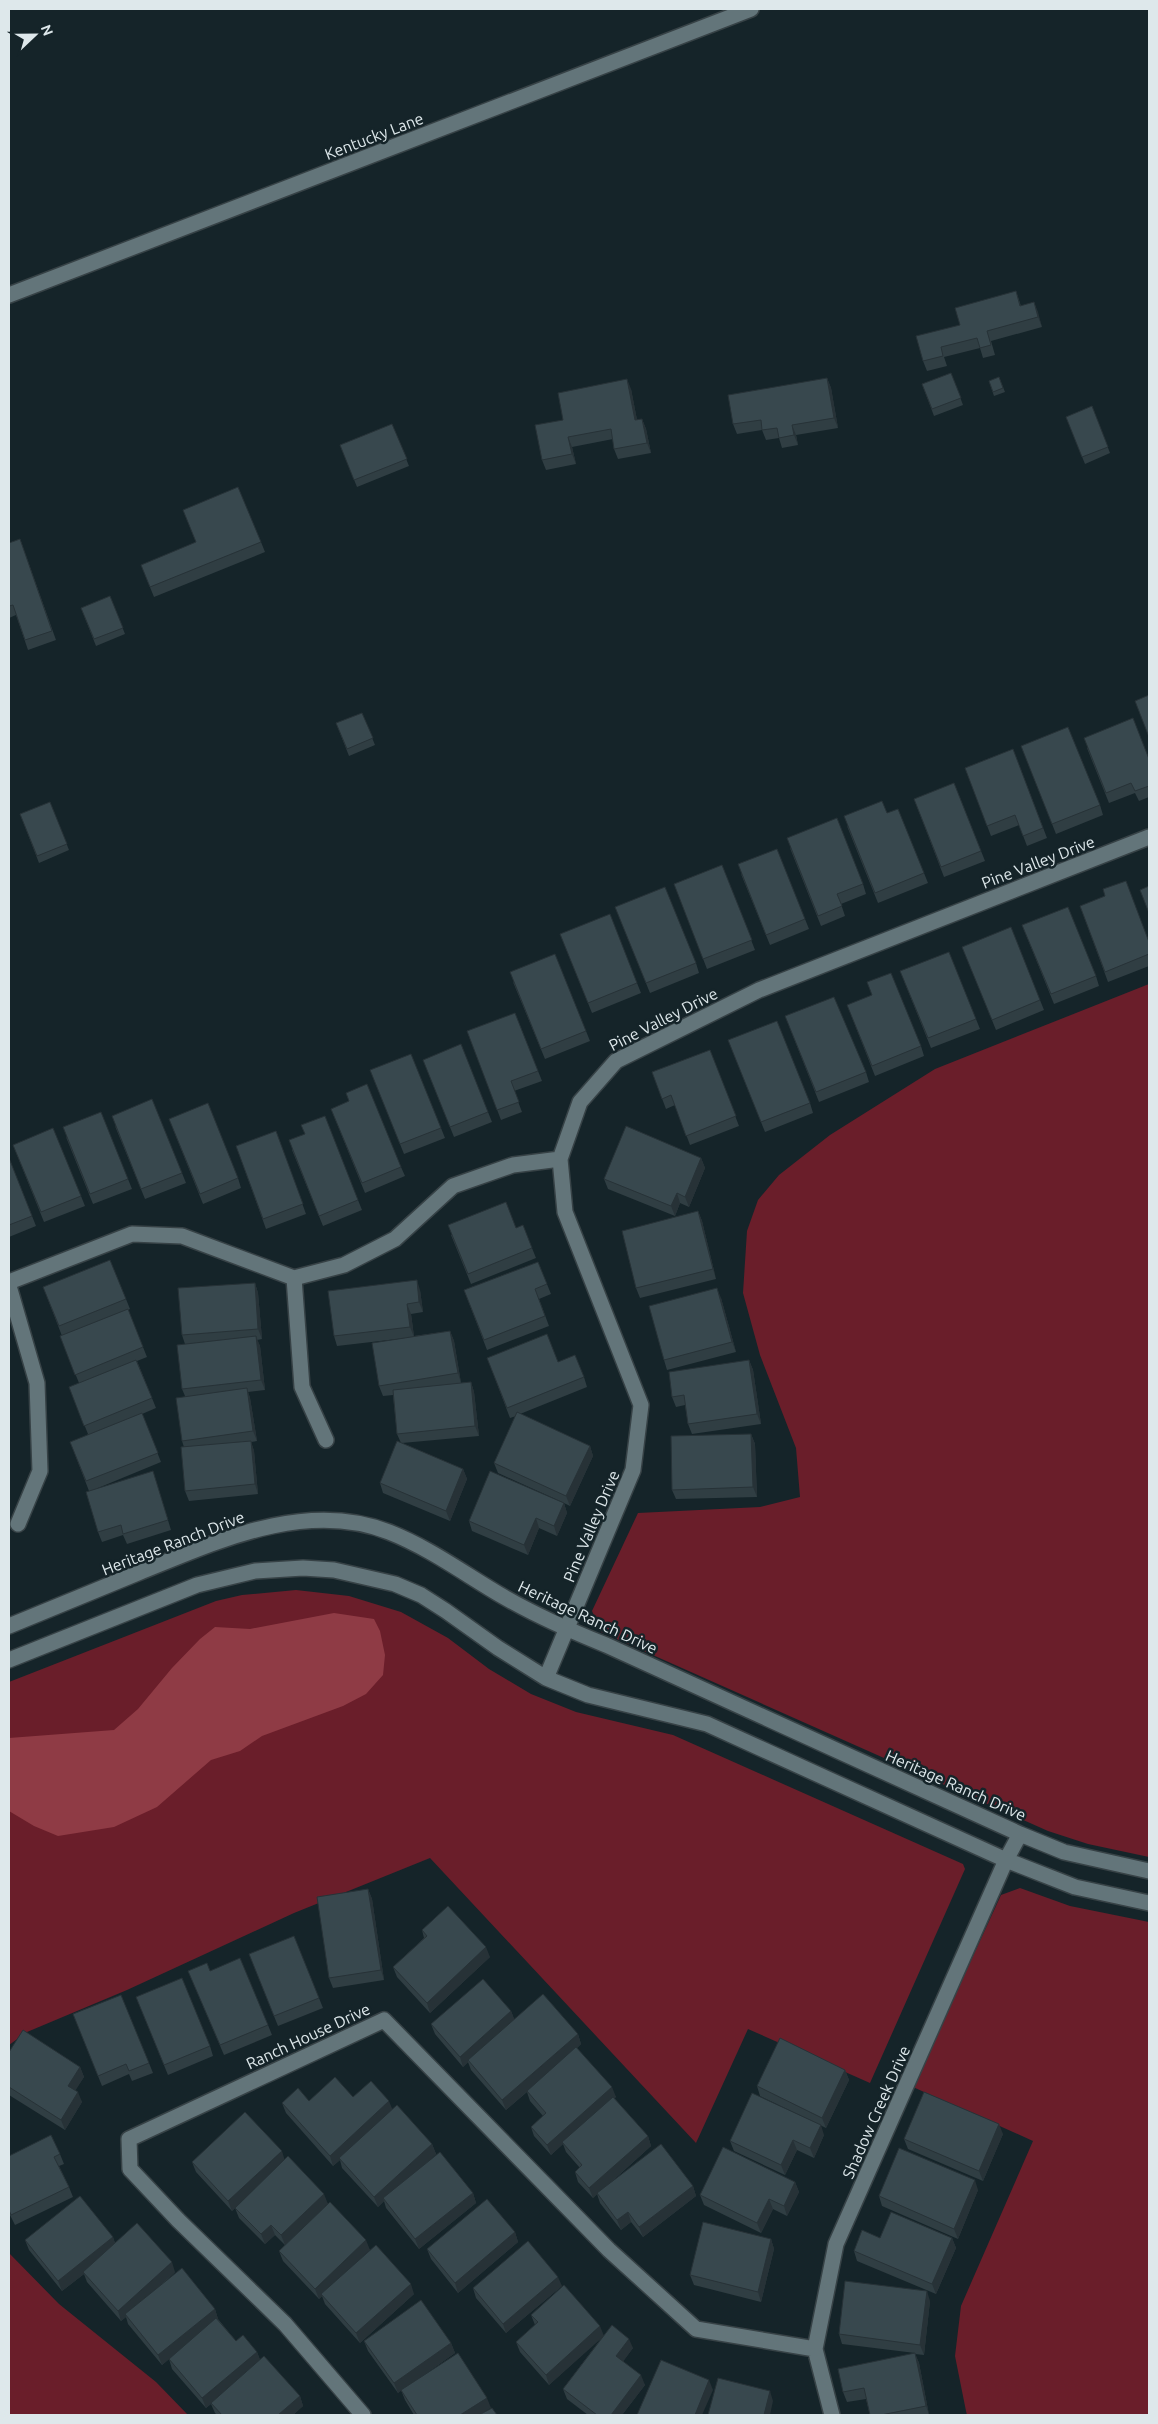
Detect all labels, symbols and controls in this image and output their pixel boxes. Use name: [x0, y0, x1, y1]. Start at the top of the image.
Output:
north arrow: [10, 10, 60, 60]
text: N: [38, 22, 56, 38]
street label: Kentucky Lane: [322, 109, 426, 163]
street label: Pine Valley Drive: [979, 832, 1097, 892]
street label: Pine Valley Drive: [606, 984, 720, 1054]
street label: Pine Valley Drive: [559, 1467, 623, 1585]
street label: Heritage Ranch Drive: [99, 1507, 247, 1579]
street label: Heritage Ranch Drive: [516, 1577, 660, 1657]
street label: Heritage Ranch Drive: [883, 1746, 1029, 1824]
street label: Ranch House Drive: [243, 1999, 373, 2073]
street label: Shadow Creek Drive: [839, 2043, 913, 2181]

